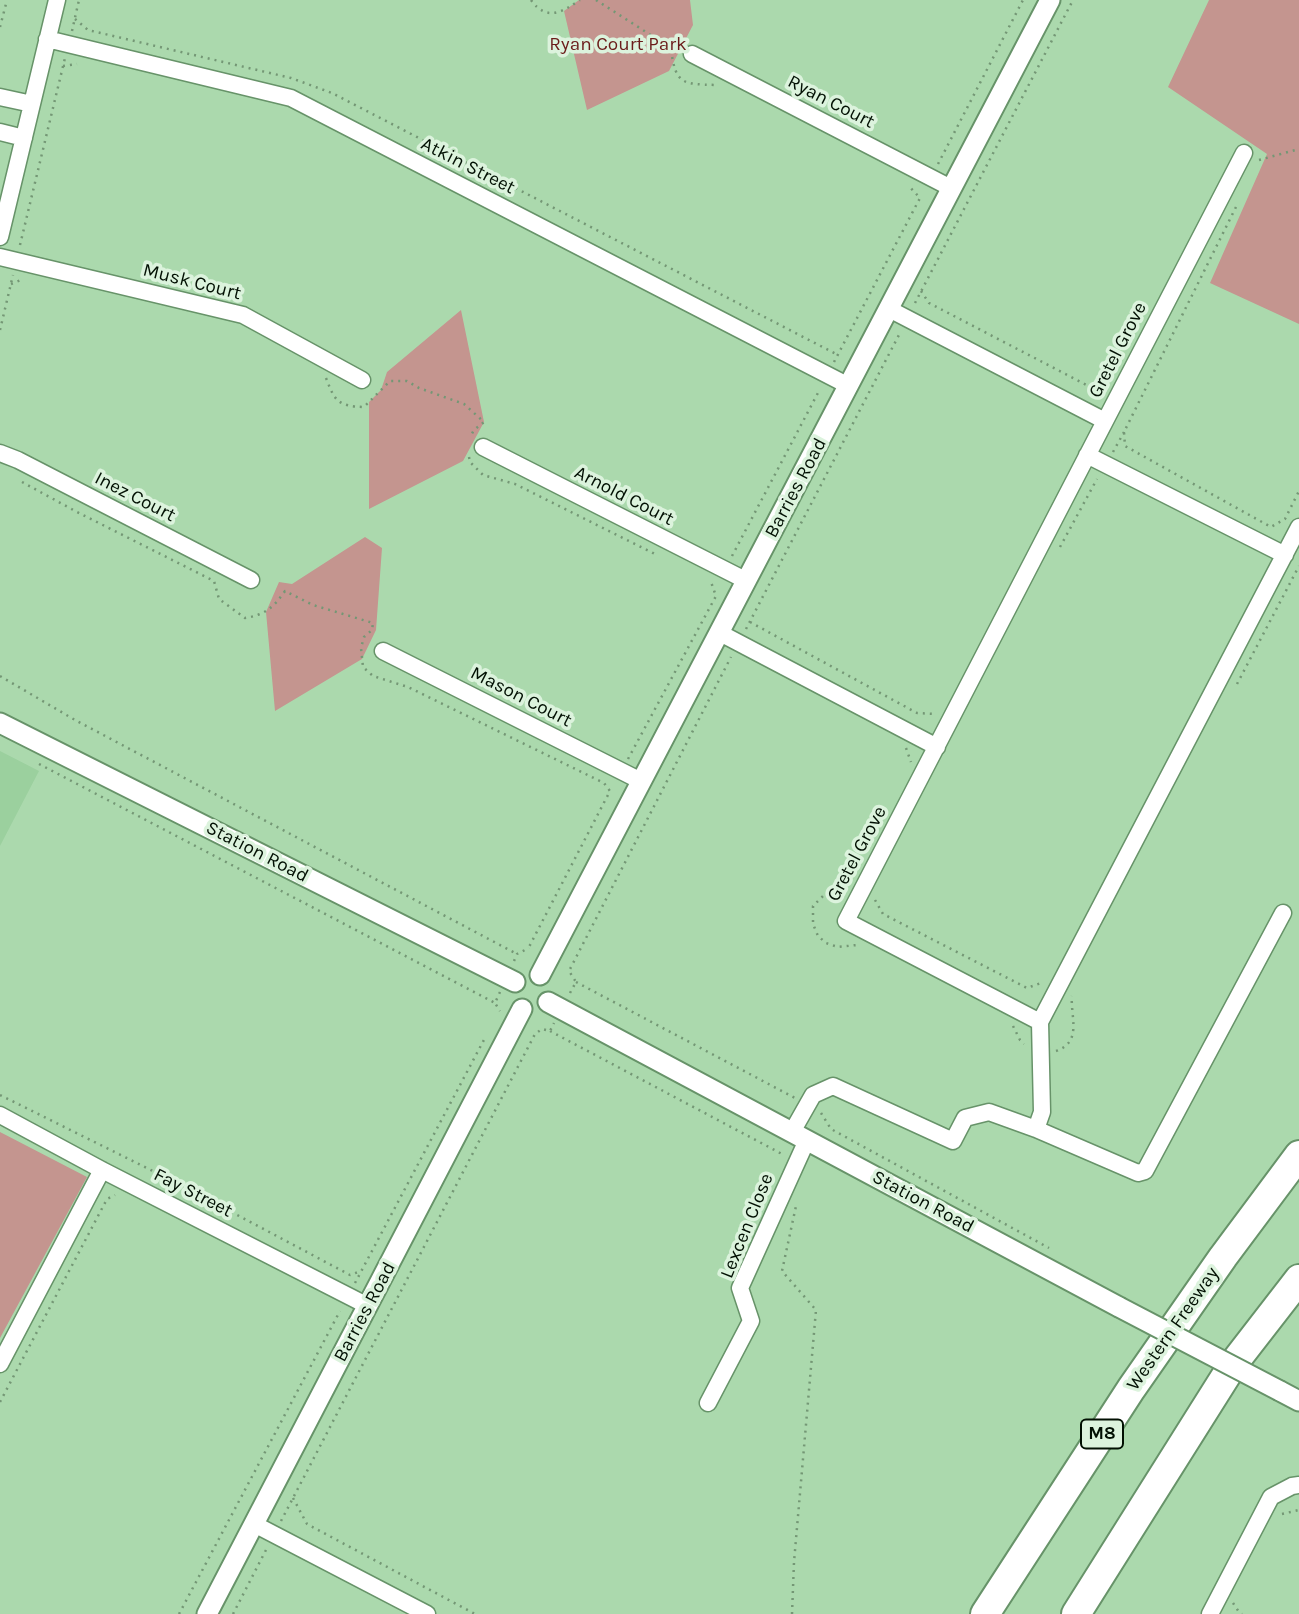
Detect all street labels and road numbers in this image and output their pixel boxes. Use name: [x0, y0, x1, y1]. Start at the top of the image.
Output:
street label: Ryan Court: [784, 70, 878, 134]
street label: Atkin Street: [417, 133, 519, 199]
street label: Musk Court: [141, 259, 243, 305]
street label: Gretel Grove: [1084, 298, 1152, 402]
street label: Barries Road: [760, 434, 832, 542]
street label: Arnold Court: [571, 461, 677, 531]
street label: Inez Court: [91, 467, 179, 527]
street label: Mason Court: [467, 662, 575, 732]
street label: Gretel Grove: [822, 803, 892, 905]
street label: Station Road: [202, 816, 312, 888]
street label: Fay Street: [150, 1163, 236, 1223]
street label: Station Road: [868, 1166, 978, 1238]
street label: Lexcen Close: [716, 1170, 778, 1282]
street label: Barries Road: [329, 1258, 401, 1366]
street label: Western Freeway: [1122, 1263, 1224, 1395]
road number: M8: [1081, 1420, 1123, 1448]

